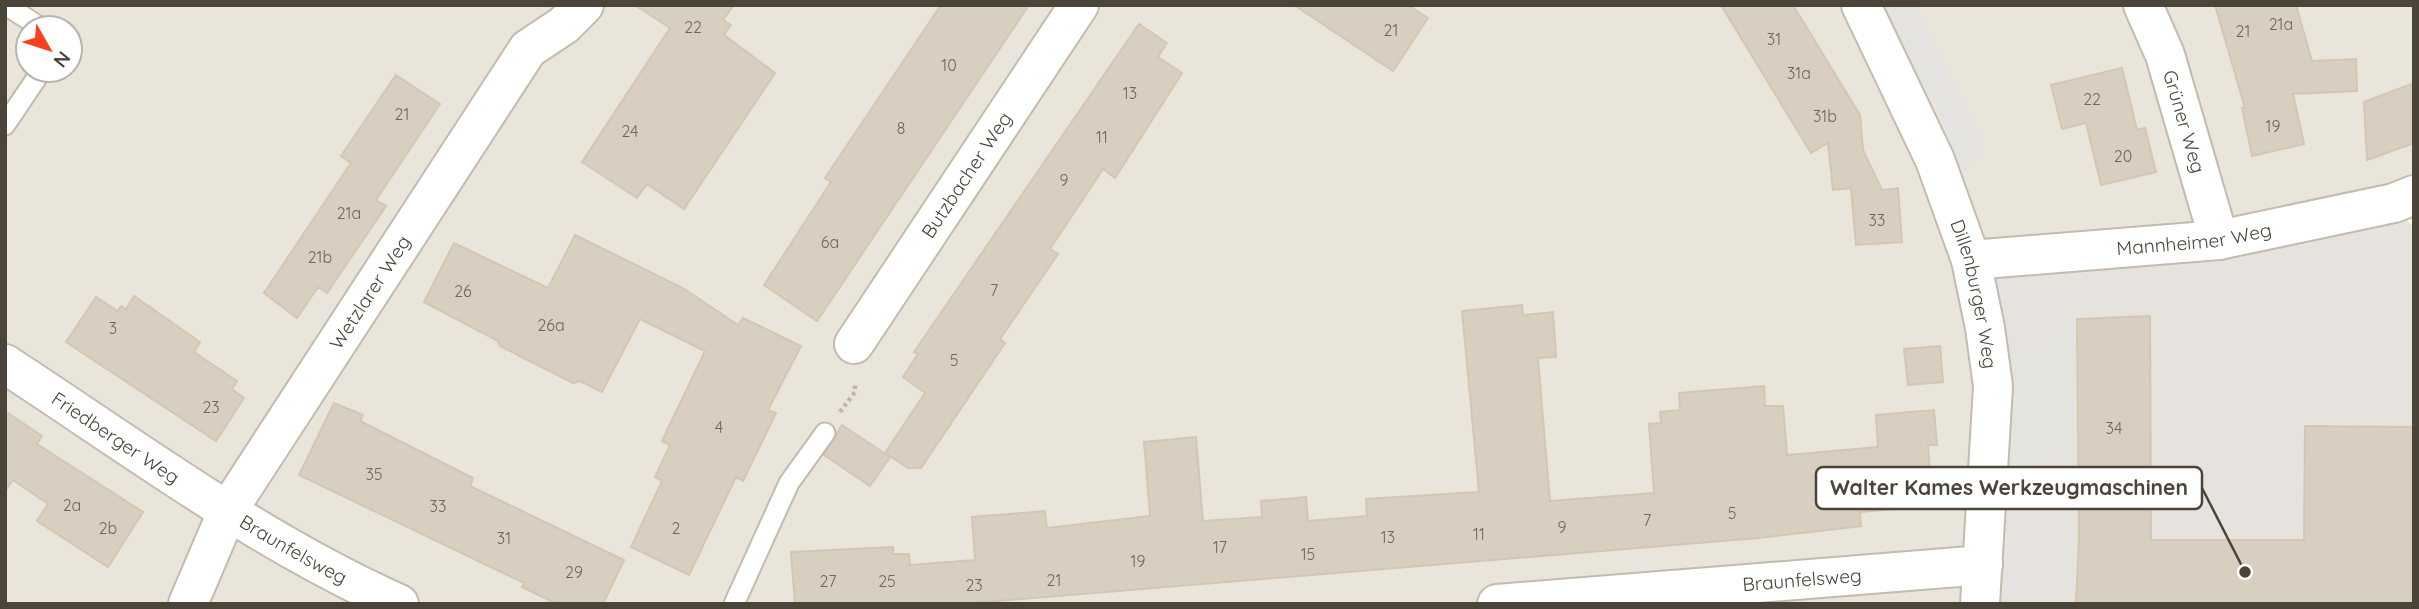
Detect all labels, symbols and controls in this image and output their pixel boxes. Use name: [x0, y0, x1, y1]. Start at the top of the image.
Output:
north arrow: [14, 14, 84, 84]
house number: 21a: [2269, 14, 2293, 34]
house number: 22: [684, 17, 702, 37]
house number: 21: [1384, 20, 1398, 40]
house number: 21: [2236, 21, 2250, 41]
house number: 31: [1767, 29, 1781, 49]
text: N: [48, 47, 76, 73]
house number: 10: [941, 55, 957, 75]
house number: 31a: [1787, 63, 1811, 83]
street label: Grüner Weg: [2158, 67, 2211, 176]
house number: 13: [1123, 83, 1137, 103]
house number: 22: [2083, 89, 2101, 109]
house number: 21: [395, 104, 409, 124]
house number: 31b: [1813, 106, 1837, 126]
street label: Butzbacher Weg: [916, 107, 1017, 242]
house number: 19: [2266, 116, 2280, 136]
house number: 8: [897, 118, 905, 138]
house number: 24: [621, 121, 639, 141]
house number: 11: [1096, 127, 1108, 147]
house number: 20: [2114, 146, 2132, 166]
house number: 9: [1060, 170, 1069, 190]
house number: 21a: [337, 203, 361, 223]
house number: 33: [1869, 210, 1885, 230]
street label: Dillenburger Weg: [1945, 216, 2002, 370]
street label: Mannheimer Weg: [2116, 217, 2274, 260]
street label: Wetzlarer Weg: [324, 231, 416, 354]
house number: 6a: [821, 232, 839, 252]
house number: 21b: [308, 247, 332, 267]
house number: 7: [990, 280, 998, 300]
house number: 26: [454, 281, 472, 301]
house number: 26a: [537, 315, 565, 335]
house number: 3: [109, 318, 117, 338]
house number: 5: [950, 350, 958, 370]
street label: Friedberger Weg: [47, 386, 184, 489]
house number: 23: [202, 397, 220, 417]
house number: 4: [715, 417, 723, 437]
house number: 34: [2106, 418, 2122, 438]
house number: 35: [365, 464, 383, 484]
callout: Walter Kames Werkzeugmaschinen: [1816, 467, 2202, 509]
text: Walter Kames Werkzeugmaschinen: [1830, 474, 2188, 500]
house number: 2a: [63, 495, 81, 515]
house number: 33: [430, 496, 446, 516]
house number: 5: [1728, 503, 1736, 523]
street label: Braunfelsweg: [235, 509, 351, 589]
house number: 7: [1643, 510, 1651, 530]
house number: 9: [1558, 517, 1567, 537]
house number: 2b: [99, 518, 117, 538]
house number: 2: [672, 518, 681, 538]
house number: 11: [1473, 524, 1485, 544]
house number: 13: [1381, 527, 1395, 547]
house number: 31: [497, 528, 511, 548]
house number: 17: [1213, 537, 1227, 557]
house number: 15: [1301, 544, 1315, 564]
house number: 19: [1131, 551, 1145, 571]
house number: 29: [565, 562, 583, 582]
street label: Braunfelsweg: [1741, 563, 1863, 596]
house number: 21: [1047, 570, 1061, 590]
house number: 27: [820, 571, 836, 591]
house number: 25: [878, 571, 896, 591]
house number: 23: [965, 575, 983, 595]

